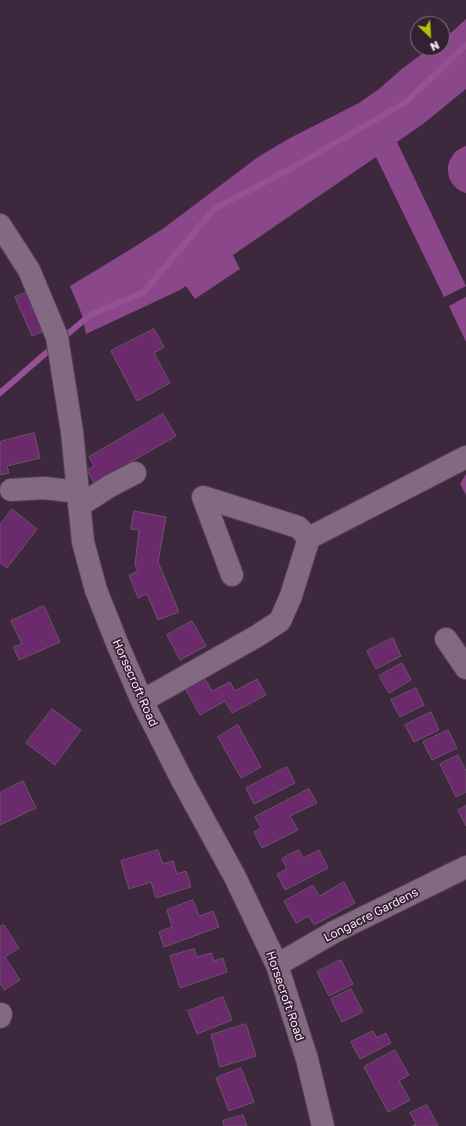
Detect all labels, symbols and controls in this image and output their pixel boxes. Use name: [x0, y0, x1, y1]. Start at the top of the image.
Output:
north arrow: [410, 16, 450, 56]
text: N: [428, 39, 441, 54]
street label: Horsecroft Road: [109, 637, 161, 729]
street label: Longacre Gardens: [321, 885, 421, 945]
street label: Horsecroft Road: [263, 949, 307, 1043]

